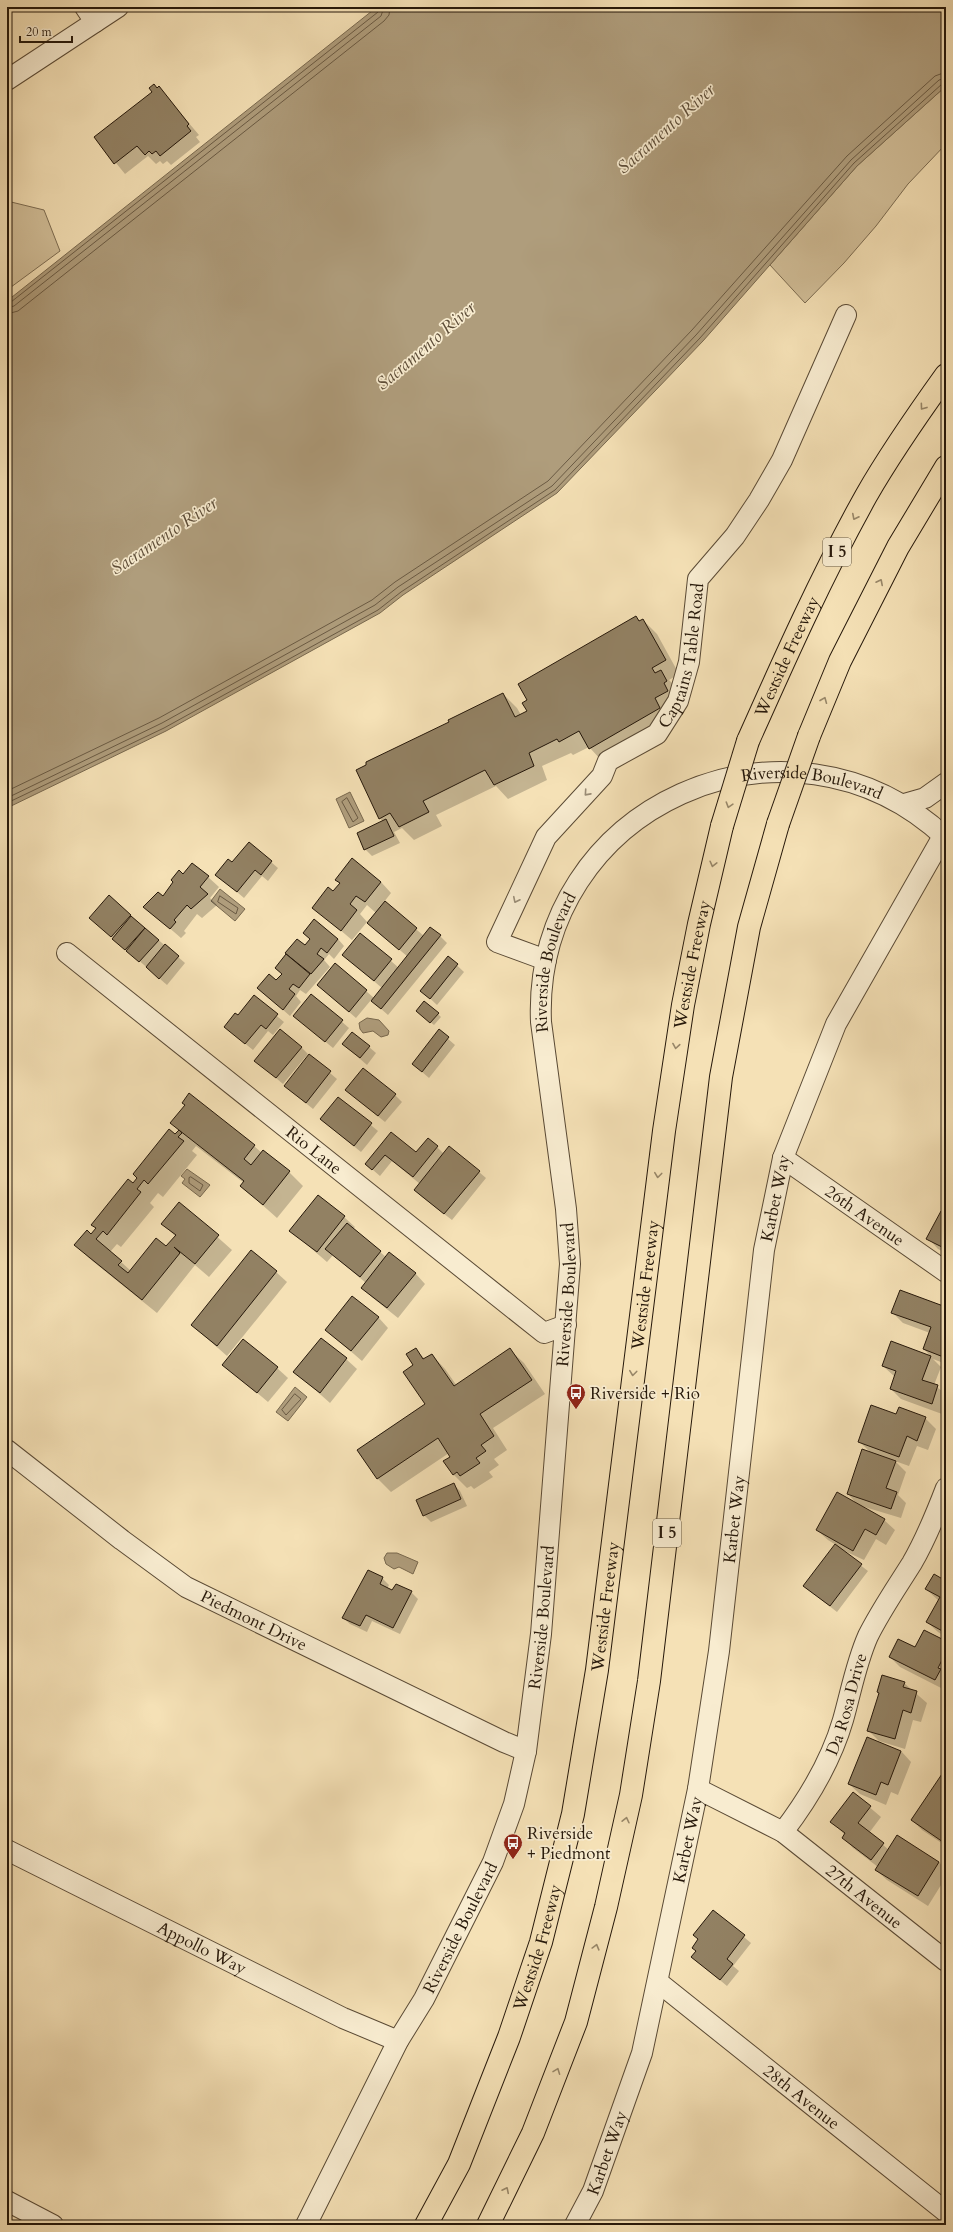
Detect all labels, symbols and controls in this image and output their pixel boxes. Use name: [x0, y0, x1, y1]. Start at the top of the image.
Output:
scale bar: [20, 18, 72, 44]
text: 20 m: [26, 24, 53, 40]
water label: Sacramento River: [612, 78, 721, 180]
water label: Sacramento River: [371, 295, 482, 396]
one-way arrow: [921, 402, 928, 409]
water label: Sacramento River: [106, 490, 223, 581]
one-way arrow: [852, 513, 860, 520]
road number: I 5: [823, 538, 851, 566]
one-way arrow: [875, 579, 882, 587]
street label: Captains Table Road: [652, 582, 709, 733]
street label: Westside Freeway: [748, 592, 824, 721]
one-way arrow: [819, 696, 827, 703]
street label: Riverside Boulevard: [739, 761, 887, 805]
one-way arrow: [584, 788, 591, 795]
one-way arrow: [725, 801, 734, 808]
one-way arrow: [709, 860, 718, 867]
street label: Riverside Boulevard: [529, 888, 581, 1034]
one-way arrow: [513, 896, 521, 903]
street label: Westside Freeway: [668, 898, 716, 1031]
one-way arrow: [672, 1043, 681, 1049]
street label: Rio Lane: [281, 1121, 347, 1179]
street label: Karbet Way: [755, 1152, 795, 1243]
one-way arrow: [654, 1172, 663, 1178]
street label: 26th Avenue: [821, 1180, 909, 1251]
street label: Westside Freeway: [625, 1219, 664, 1352]
street label: Riverside Boulevard: [551, 1222, 582, 1367]
one-way arrow: [629, 1370, 638, 1377]
bus stop icon: Riverside + Rio: [565, 1382, 587, 1410]
place label: Riverside + Rio: [590, 1382, 700, 1405]
street label: Karbet Way: [717, 1474, 750, 1564]
road number: I 5: [653, 1519, 681, 1547]
street label: Westside Freeway: [585, 1540, 624, 1674]
street label: Riverside Boulevard: [523, 1545, 559, 1691]
street label: Piedmont Drive: [197, 1584, 311, 1656]
street label: Da Rosa Drive: [820, 1650, 872, 1759]
street label: Karbet Way: [667, 1794, 708, 1885]
one-way arrow: [621, 1817, 629, 1824]
place label: Riverside + Piedmont: [527, 1822, 611, 1865]
bus stop icon: Riverside + Piedmont: [502, 1832, 524, 1860]
street label: Riverside Boulevard: [417, 1858, 503, 1997]
street label: 27th Avenue: [821, 1859, 908, 1934]
street label: Westside Freeway: [507, 1882, 567, 2014]
street label: Appollo Way: [153, 1916, 251, 1979]
one-way arrow: [591, 1944, 599, 1950]
street label: 28th Avenue: [759, 2059, 845, 2134]
one-way arrow: [552, 2067, 561, 2074]
street label: Karbet Way: [581, 2107, 632, 2198]
one-way arrow: [501, 2187, 508, 2194]

